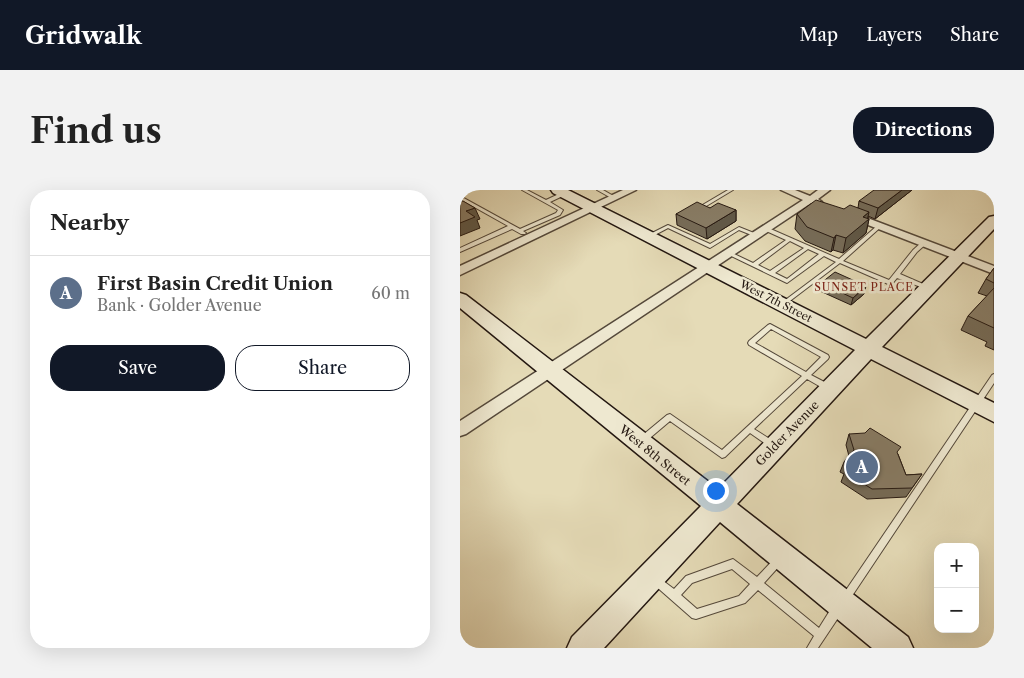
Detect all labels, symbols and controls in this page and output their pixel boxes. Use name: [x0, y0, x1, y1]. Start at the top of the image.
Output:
text: Gridwalk: [25, 21, 142, 50]
text: Map: [800, 24, 838, 46]
text: Layers: [866, 24, 922, 46]
text: Share: [950, 24, 999, 46]
button: Directions: [853, 107, 994, 153]
text: Find us: [30, 109, 162, 152]
text: Nearby: [50, 210, 129, 235]
text: First Basin Credit Union: [97, 272, 333, 295]
street label: West 7th Street: [737, 276, 815, 325]
district label: SUNSET PLACE: [814, 280, 914, 294]
text: A: [60, 283, 72, 303]
text: 60 m: [371, 283, 410, 303]
text: Bank · Golder Avenue: [97, 295, 262, 315]
button: Save: [50, 345, 225, 391]
button: Share: [235, 345, 410, 391]
street label: Golder Avenue: [752, 397, 822, 469]
street label: West 8th Street: [615, 421, 694, 489]
pin: A: [846, 448, 878, 486]
your location: [703, 478, 729, 504]
map controls: [934, 543, 979, 633]
button: +: [934, 543, 979, 588]
button: −: [934, 588, 979, 633]

